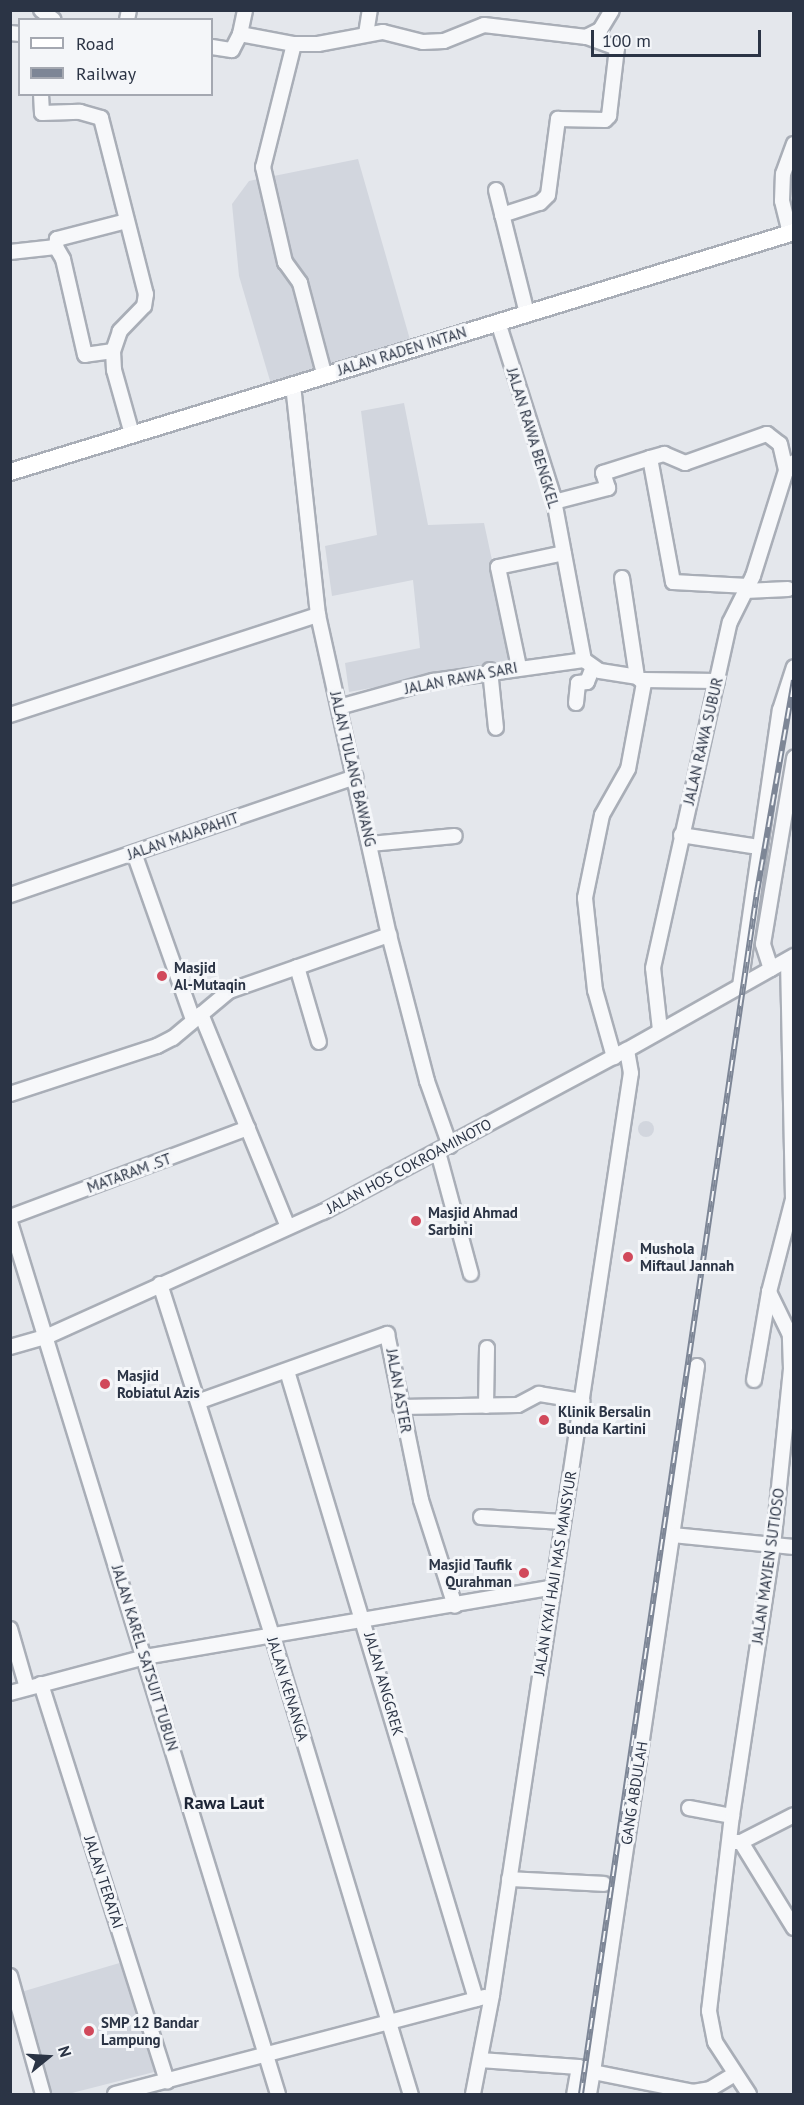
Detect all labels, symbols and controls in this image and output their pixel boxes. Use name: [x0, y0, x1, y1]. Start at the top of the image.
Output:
legend: [18, 18, 213, 96]
scale bar: [594, 18, 764, 56]
text: 100 m: [602, 29, 651, 52]
text: Road: [76, 32, 114, 55]
text: Railway: [76, 62, 136, 85]
street label: JALAN RADEN INTAN: [335, 323, 469, 379]
street label: JALAN RAWA BENGKEL: [503, 365, 563, 511]
street label: JALAN RAWA SARI: [403, 658, 519, 698]
street label: JALAN RAWA SUBUR: [680, 675, 726, 807]
street label: JALAN TULANG BAWANG: [326, 689, 380, 849]
street label: JALAN MAJAPAHIT: [125, 809, 241, 863]
place label: Masjid Al-Mutaqin: [174, 958, 246, 993]
marker: Masjid Al-Mutaqin: [155, 969, 169, 983]
street label: JALAN HOS COKROAMINOTO: [323, 1115, 495, 1217]
street label: MATARAM .ST: [84, 1149, 174, 1197]
place label: Masjid Ahmad Sarbini: [428, 1203, 519, 1238]
marker: Masjid Ahmad Sarbini: [409, 1214, 423, 1228]
place label: Mushola Miftaul Jannah: [640, 1239, 734, 1274]
marker: Mushola Miftaul Jannah: [621, 1250, 635, 1264]
street label: JALAN ASTER: [383, 1347, 415, 1435]
place label: Masjid Robiatul Azis: [117, 1366, 201, 1401]
marker: Masjid Robiatul Azis: [98, 1377, 112, 1391]
place label: Klinik Bersalin Bunda Kartini: [558, 1402, 651, 1437]
marker: Klinik Bersalin Bunda Kartini: [535, 1411, 553, 1429]
street label: JALAN KYAI HAJI MAS MANSYUR: [530, 1469, 580, 1677]
street label: JALAN MAYJEN SUTIOSO: [748, 1487, 788, 1645]
place label: Masjid Taufik Qurahman: [428, 1555, 512, 1590]
street label: JALAN KAREL SATSUIT TUBUN: [108, 1562, 182, 1754]
marker: Masjid Taufik Qurahman: [517, 1566, 531, 1580]
street label: JALAN ANGGREK: [361, 1630, 407, 1738]
street label: JALAN KENANGA: [264, 1635, 312, 1743]
street label: GANG ABDULAH: [617, 1740, 651, 1846]
district label: Rawa Laut: [184, 1792, 264, 1814]
street label: JALAN TERATAI: [80, 1833, 128, 1931]
place label: SMP 12 Bandar Lampung: [101, 2013, 199, 2048]
marker: SMP 12 Bandar Lampung: [82, 2024, 96, 2038]
north arrow: [18, 2027, 78, 2087]
text: N: [54, 2043, 76, 2060]

